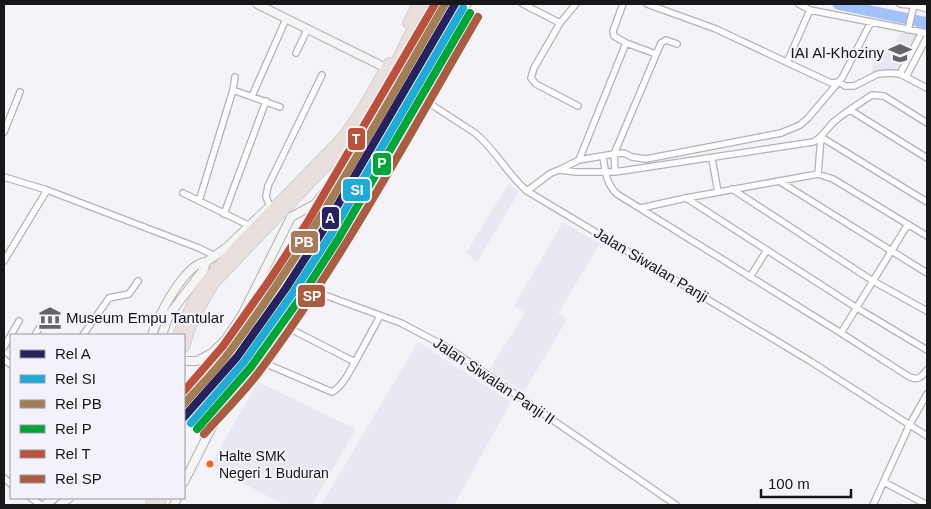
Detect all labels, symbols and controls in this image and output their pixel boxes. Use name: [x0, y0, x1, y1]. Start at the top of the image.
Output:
school or university icon: IAI Al-Khoziny: [887, 40, 913, 66]
place label: IAI Al-Khoziny: [791, 44, 884, 61]
line badge: T: [347, 127, 366, 151]
text: T: [352, 131, 361, 147]
line badge: P: [372, 152, 392, 176]
text: P: [377, 155, 387, 171]
line badge: SI: [342, 178, 371, 202]
text: SI: [350, 182, 364, 198]
line badge: A: [321, 206, 340, 230]
text: A: [325, 210, 335, 226]
street label: Jalan Siwalan Panji: [591, 224, 711, 305]
line badge: PB: [290, 230, 319, 254]
text: PB: [294, 234, 314, 250]
line badge: SP: [297, 284, 326, 308]
text: SP: [303, 288, 321, 304]
museum icon: Museum Empu Tantular: [37, 305, 63, 331]
place label: Museum Empu Tantular: [66, 309, 224, 326]
legend: [10, 334, 185, 499]
street label: Jalan Siwalan Panji II: [430, 334, 558, 428]
text: Rel A: [55, 345, 91, 362]
text: Rel SI: [55, 370, 96, 387]
text: Rel PB: [55, 395, 102, 412]
text: Rel P: [55, 420, 92, 437]
text: Rel T: [55, 445, 91, 462]
place label: Halte SMK Negeri 1 Buduran: [219, 448, 329, 481]
marker: Halte SMK Negeri 1 Buduran: [205, 459, 215, 469]
scale bar: [761, 466, 851, 498]
text: Rel SP: [55, 470, 102, 487]
text: 100 m: [768, 475, 810, 492]

